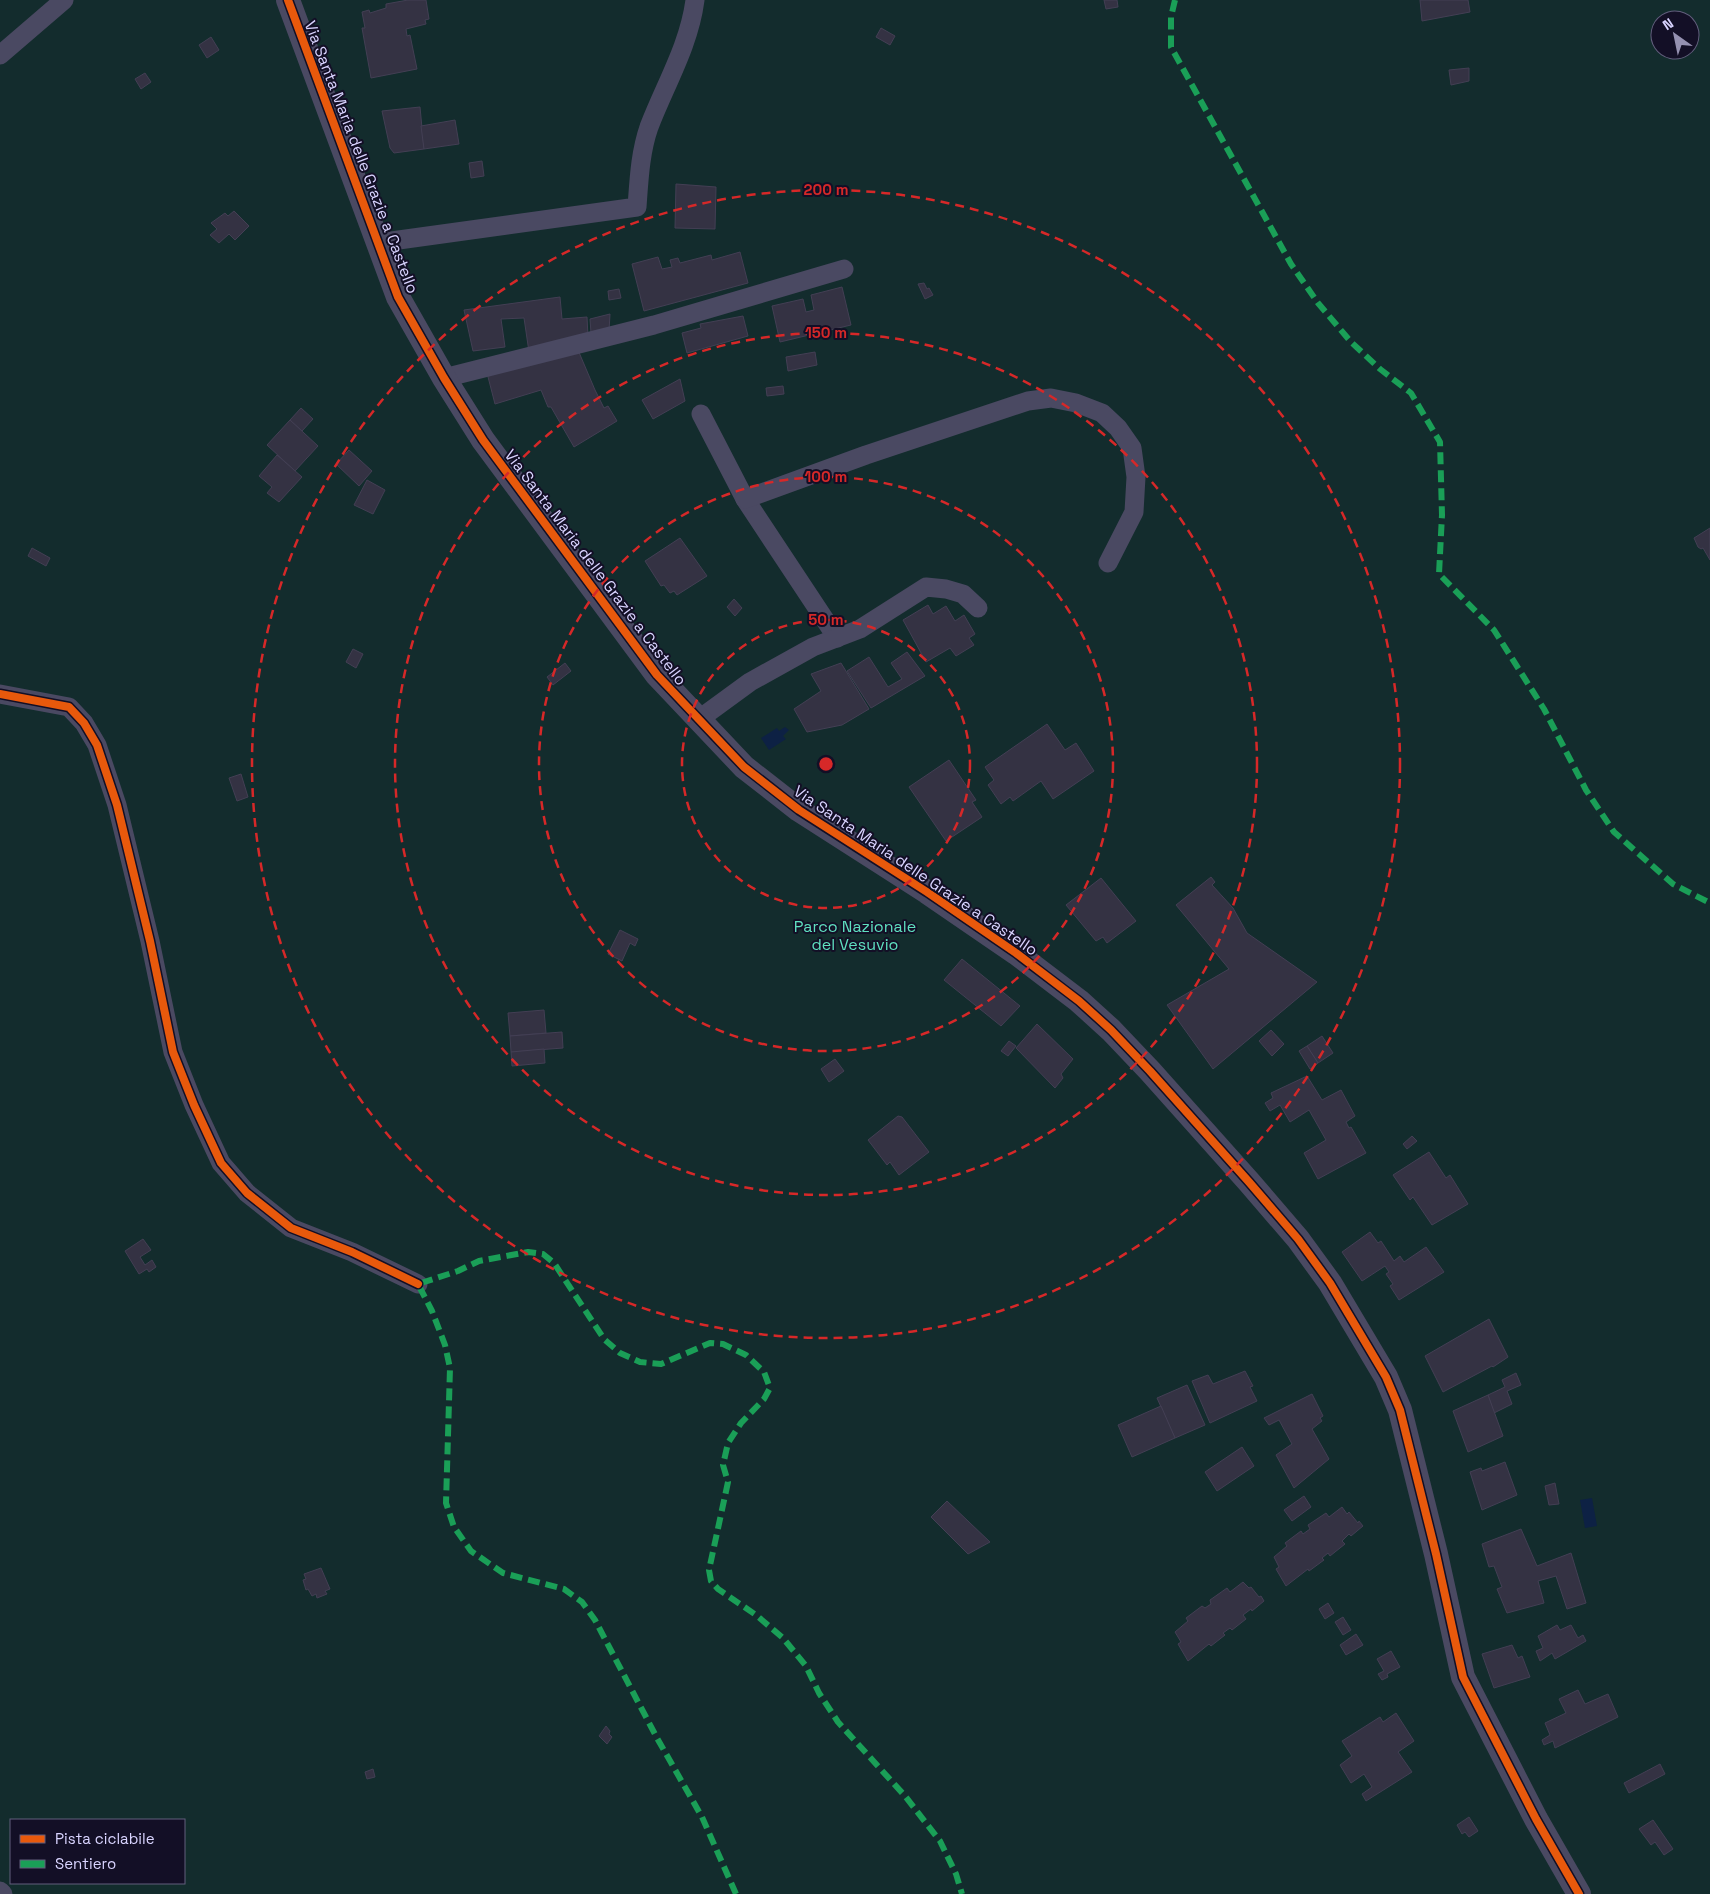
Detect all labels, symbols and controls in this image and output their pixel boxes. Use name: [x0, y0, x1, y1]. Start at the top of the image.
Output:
north arrow: [1650, 10, 1700, 60]
text: N: [1659, 14, 1677, 34]
street label: Via Santa Maria delle Grazie a Castello: [300, 18, 423, 297]
text: 200 m: [804, 180, 848, 199]
text: 150 m: [805, 323, 847, 342]
street label: Via Santa Maria delle Grazie a Castello: [500, 445, 691, 690]
text: 100 m: [805, 467, 847, 486]
text: 50 m: [808, 610, 844, 629]
centre of rings: [817, 755, 835, 773]
street label: Via Santa Maria delle Grazie a Castello: [789, 780, 1042, 960]
park label: Parco Nazionale del Vesuvio: [794, 916, 916, 955]
legend: [10, 1819, 185, 1884]
text: Pista ciclabile: [55, 1829, 155, 1848]
text: Sentiero: [55, 1854, 116, 1873]

